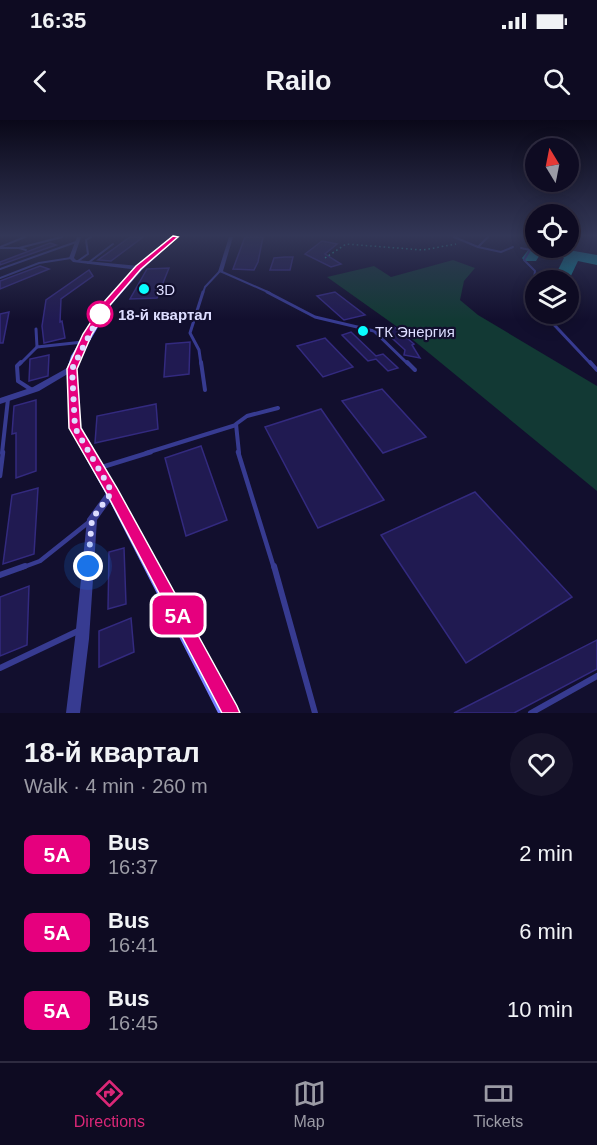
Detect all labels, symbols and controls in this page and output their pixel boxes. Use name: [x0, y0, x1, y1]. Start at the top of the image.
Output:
text: 16:35: [30, 8, 86, 33]
icon: back: [24, 65, 57, 98]
icon: search: [540, 65, 573, 98]
text: Railo: [265, 66, 332, 96]
north arrow: [525, 138, 579, 192]
map controls: [525, 138, 579, 324]
button: locate: [525, 204, 579, 258]
button: layers: [525, 270, 579, 324]
place label: 3D: [156, 281, 175, 298]
marker: 3D: [137, 282, 151, 296]
marker: 18-й квартал: [87, 301, 113, 327]
place label: 18-й квартал: [118, 306, 212, 323]
place label: ТК Энергия: [375, 323, 455, 340]
marker: ТК Энергия: [356, 324, 370, 338]
your location: [73, 551, 103, 581]
line badge: 5А: [151, 596, 205, 634]
text: 5А: [165, 604, 191, 627]
button: heart: [510, 733, 573, 796]
text: 18-й квартал: [24, 737, 200, 768]
text: Walk · 4 min · 260 m: [24, 775, 208, 797]
text: Bus: [108, 830, 150, 855]
text: 2 min: [519, 841, 573, 866]
text: 5А: [44, 843, 70, 866]
text: 16:37: [108, 856, 158, 878]
text: Bus: [108, 908, 150, 933]
text: 6 min: [519, 919, 573, 944]
text: 5А: [44, 921, 70, 944]
text: 16:41: [108, 934, 158, 956]
text: Bus: [108, 986, 150, 1011]
text: 10 min: [507, 997, 573, 1022]
text: 5А: [44, 999, 70, 1022]
text: 16:45: [108, 1012, 158, 1034]
tab: Directions: [74, 1077, 145, 1131]
tab: Map: [293, 1077, 326, 1131]
tab: Tickets: [473, 1077, 523, 1131]

